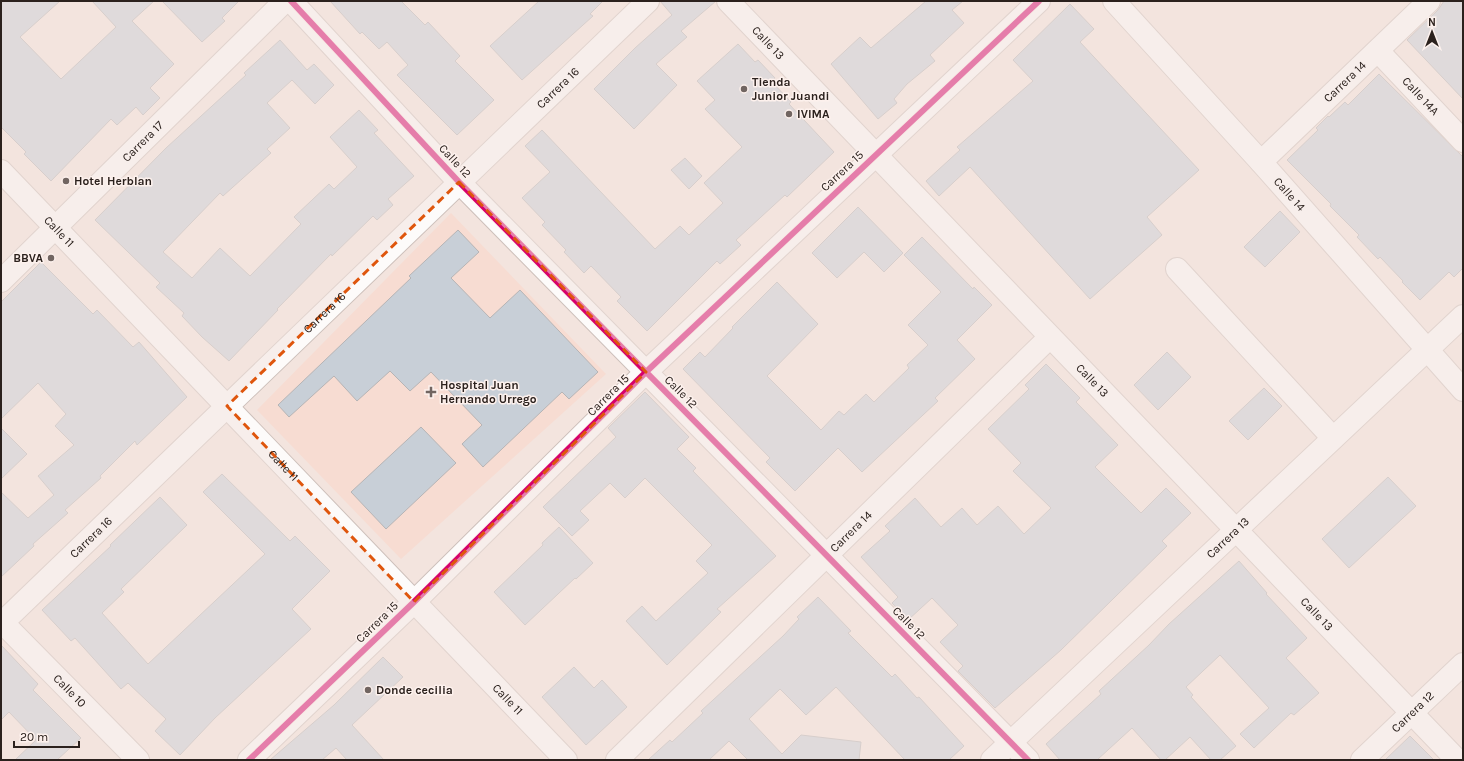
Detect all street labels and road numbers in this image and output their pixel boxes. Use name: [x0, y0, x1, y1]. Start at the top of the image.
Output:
street label: Calle 13: [749, 23, 787, 62]
street label: Carrera 14: [1321, 58, 1369, 105]
street label: Carrera 16: [534, 64, 582, 111]
street label: Calle 14A: [1399, 74, 1442, 118]
street label: Carrera 17: [119, 118, 166, 165]
street label: Calle 12: [436, 141, 474, 181]
street label: Carrera 15: [818, 148, 866, 194]
street label: Calle 14: [1271, 174, 1308, 214]
street label: Calle 11: [41, 213, 77, 250]
street label: Carrera 16: [300, 289, 349, 336]
street label: Calle 13: [1073, 361, 1112, 400]
street label: Carrera 15: [584, 371, 632, 419]
street label: Calle 12: [662, 373, 700, 411]
street label: Calle 11: [265, 447, 302, 484]
street label: Carrera 14: [827, 508, 875, 555]
street label: Carrera 16: [67, 514, 115, 561]
street label: Carrera 13: [1203, 514, 1252, 561]
street label: Calle 13: [1298, 594, 1336, 634]
street label: Carrera 15: [353, 598, 401, 646]
street label: Calle 12: [890, 604, 928, 642]
street label: Calle 10: [50, 671, 89, 710]
street label: Calle 11: [490, 681, 526, 718]
street label: Carrera 12: [1388, 688, 1437, 735]

